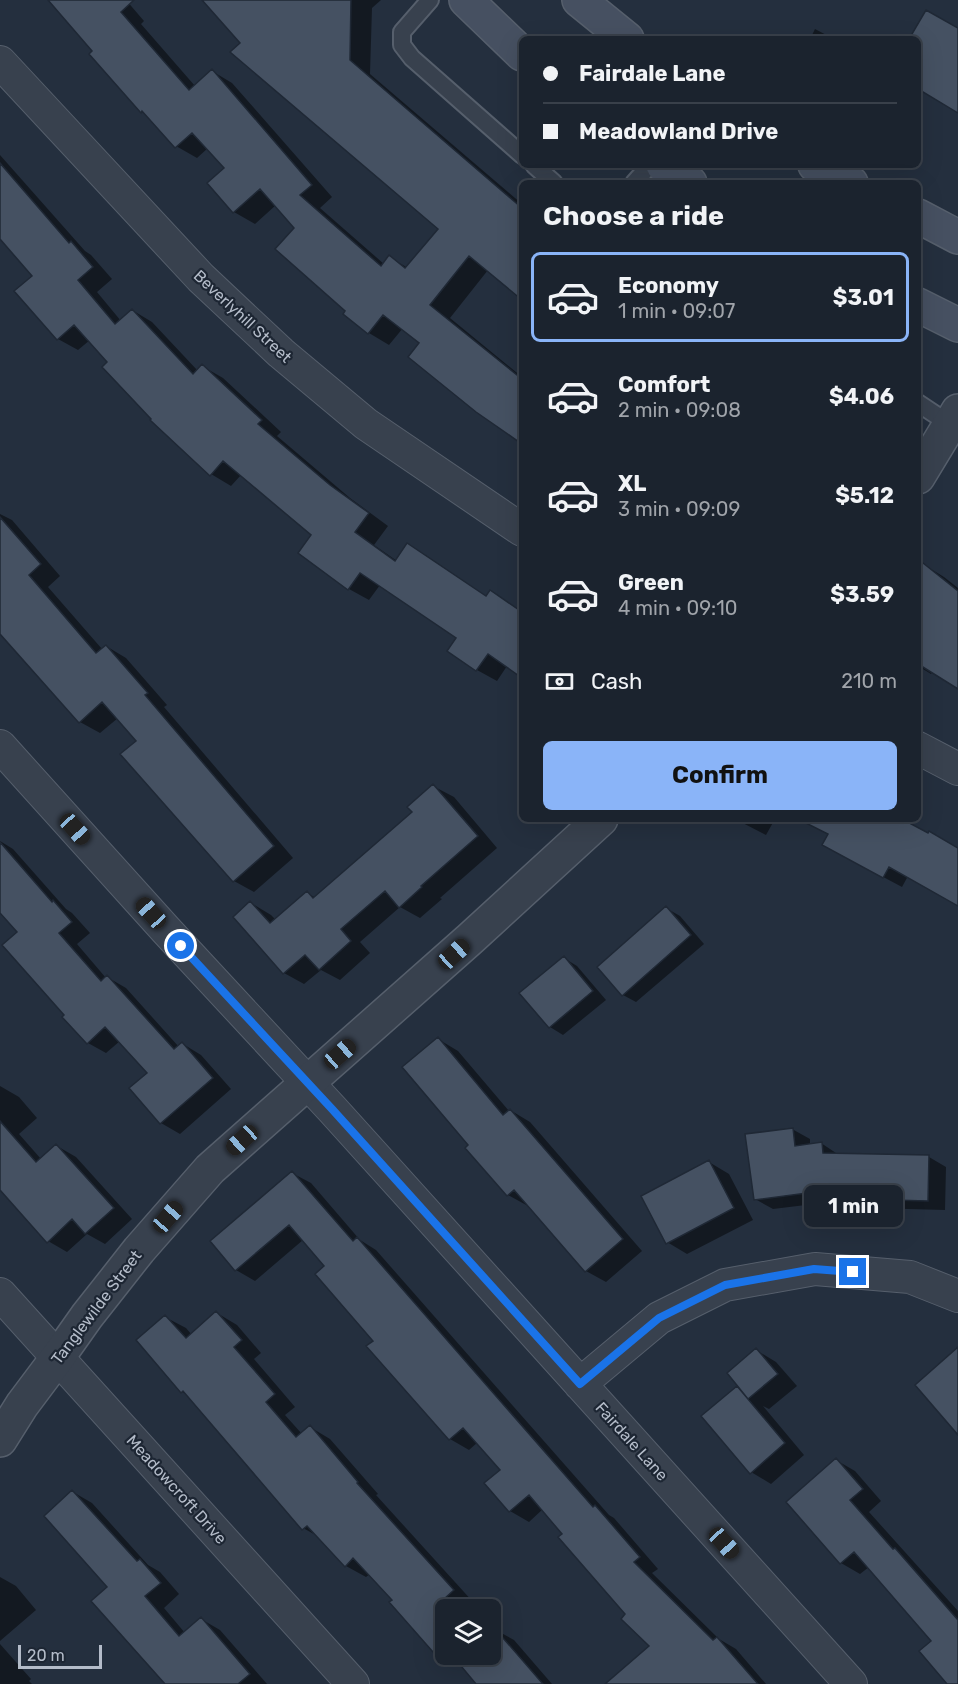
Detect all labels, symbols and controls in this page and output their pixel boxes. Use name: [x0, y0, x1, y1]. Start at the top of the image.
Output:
text: Fairdale Lane: [579, 60, 726, 87]
text: Meadowland Drive: [579, 118, 778, 145]
text: Choose a ride: [543, 200, 724, 232]
street label: Beverlyhill Street: [190, 266, 296, 367]
icon: car: [546, 270, 600, 324]
text: Economy: [618, 272, 719, 299]
text: $3.01: [833, 284, 894, 311]
text: 1 min · 09:07: [618, 299, 735, 323]
icon: car: [546, 369, 600, 423]
text: Comfort: [618, 371, 710, 398]
text: $4.06: [829, 383, 894, 410]
text: 2 min · 09:08: [618, 398, 741, 422]
icon: car: [546, 468, 600, 522]
text: XL: [618, 470, 646, 497]
text: $5.12: [835, 482, 894, 509]
text: 3 min · 09:09: [618, 497, 740, 521]
icon: car: [546, 567, 600, 621]
text: Green: [618, 569, 684, 596]
text: $3.59: [830, 581, 894, 608]
text: 4 min · 09:10: [618, 596, 737, 620]
icon: cash: [543, 665, 576, 698]
text: Cash: [591, 668, 642, 695]
text: 210 m: [841, 669, 897, 693]
button: Confirm: [543, 741, 897, 810]
car: [56, 810, 94, 848]
car: [132, 894, 170, 932]
route start: [167, 932, 194, 959]
car: [435, 935, 473, 973]
car: [321, 1035, 359, 1073]
car: [223, 1121, 261, 1159]
callout: 1 min: [804, 1185, 902, 1227]
text: 1 min: [828, 1194, 879, 1218]
car: [149, 1198, 187, 1236]
street label: Tanglewilde Street: [47, 1247, 145, 1368]
route end: [839, 1258, 866, 1285]
street label: Fairdale Lane: [591, 1398, 672, 1485]
street label: Meadowcroft Drive: [123, 1431, 231, 1548]
car: [705, 1524, 743, 1562]
map controls: [435, 1599, 501, 1665]
button: layers: [435, 1599, 501, 1665]
scale bar: [18, 1642, 102, 1670]
text: 20 m: [27, 1646, 65, 1665]

